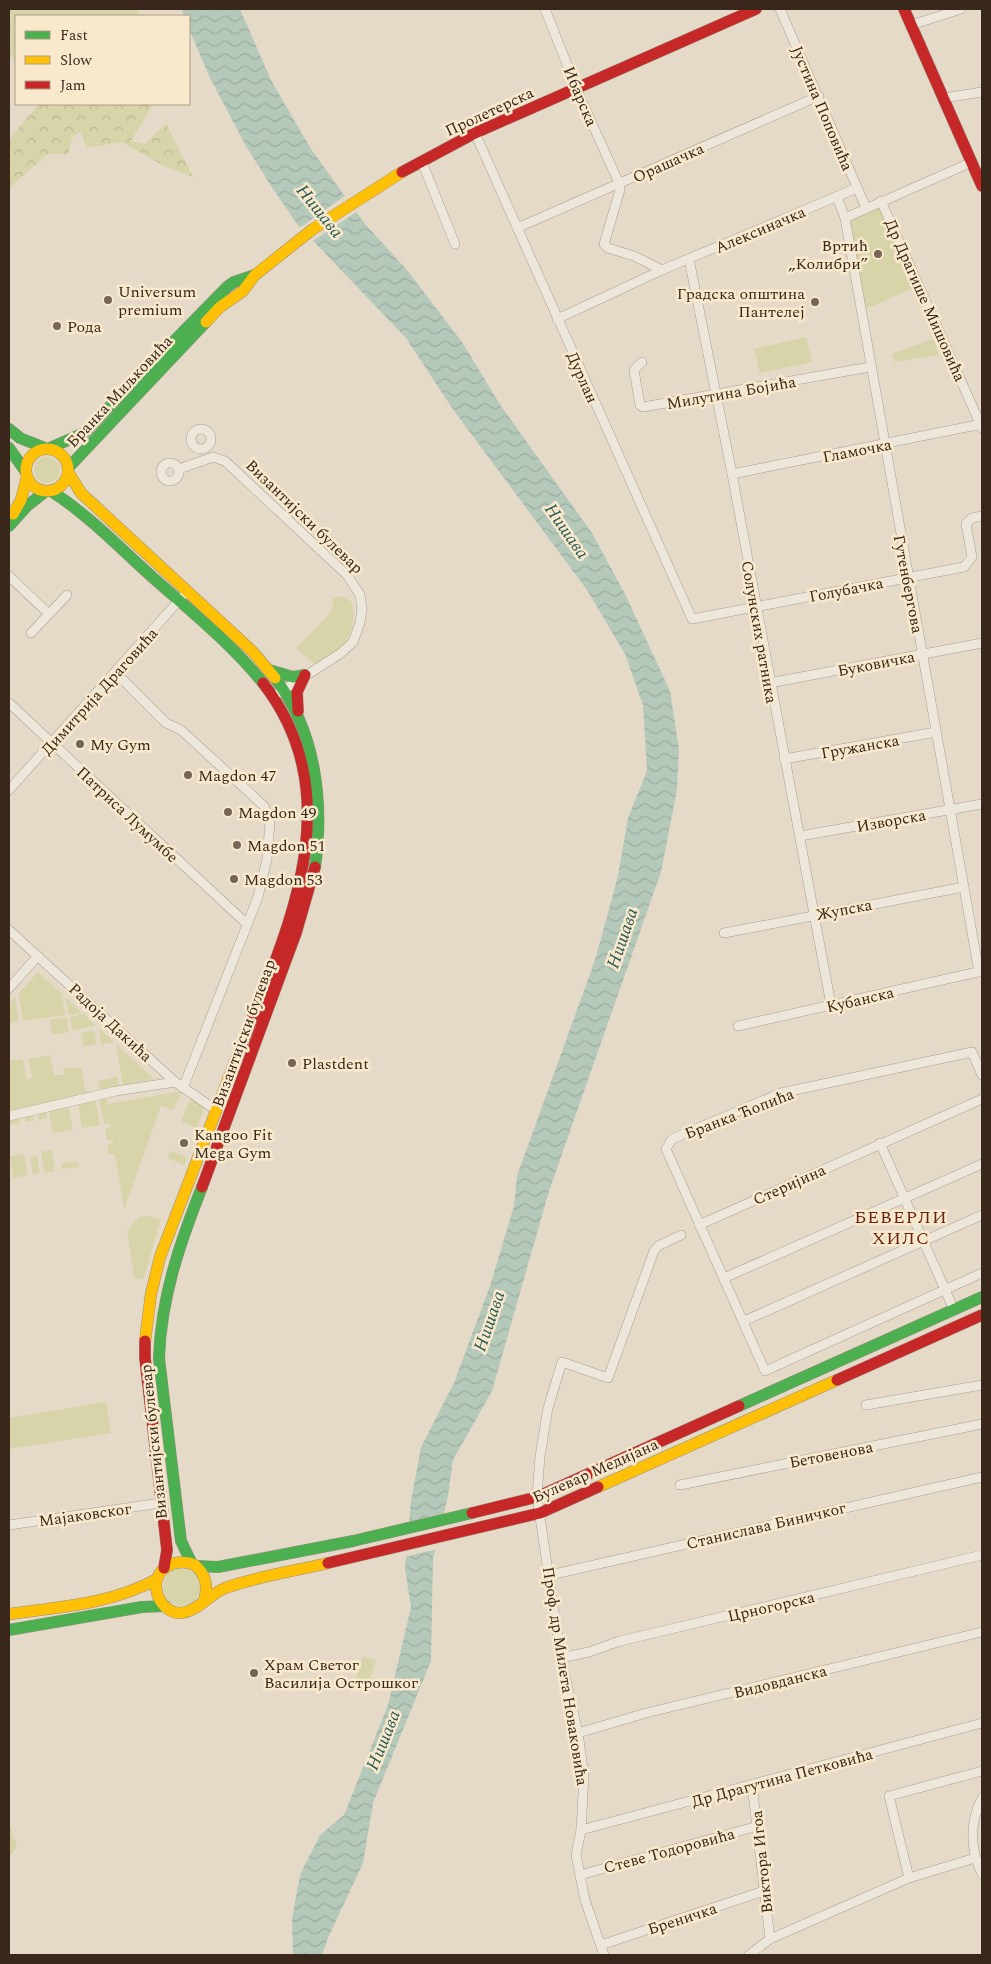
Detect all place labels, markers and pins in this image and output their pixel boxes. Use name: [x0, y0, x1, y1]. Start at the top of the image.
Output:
place label: Вртић „Колибри”: [788, 234, 868, 276]
marker: Вртић „Колибри”: [872, 248, 884, 260]
place label: Universum premium: [118, 280, 197, 322]
place label: Градска општина Пантелеј: [677, 282, 805, 324]
marker: Universum premium: [102, 294, 114, 306]
marker: Градска општина Пантелеј: [809, 296, 821, 308]
place label: Рода: [67, 315, 102, 339]
marker: Рода: [51, 320, 63, 332]
place label: My Gym: [90, 733, 151, 757]
marker: My Gym: [74, 738, 86, 750]
place label: Magdon 47: [198, 764, 277, 788]
marker: Magdon 47: [182, 769, 194, 781]
place label: Magdon 49: [238, 801, 317, 825]
marker: Magdon 49: [222, 806, 234, 818]
place label: Magdon 51: [247, 834, 326, 858]
marker: Magdon 51: [231, 839, 243, 851]
place label: Magdon 53: [244, 868, 323, 892]
marker: Magdon 53: [228, 873, 240, 885]
place label: Plastdent: [302, 1052, 369, 1076]
marker: Plastdent: [286, 1057, 298, 1069]
place label: Kangoo Fit Mega Gym: [194, 1123, 273, 1165]
marker: Kangoo Fit Mega Gym: [178, 1137, 190, 1149]
place label: Храм Светог Василија Острошког: [264, 1653, 418, 1695]
marker: Храм Светог Василија Острошког: [248, 1667, 260, 1679]

